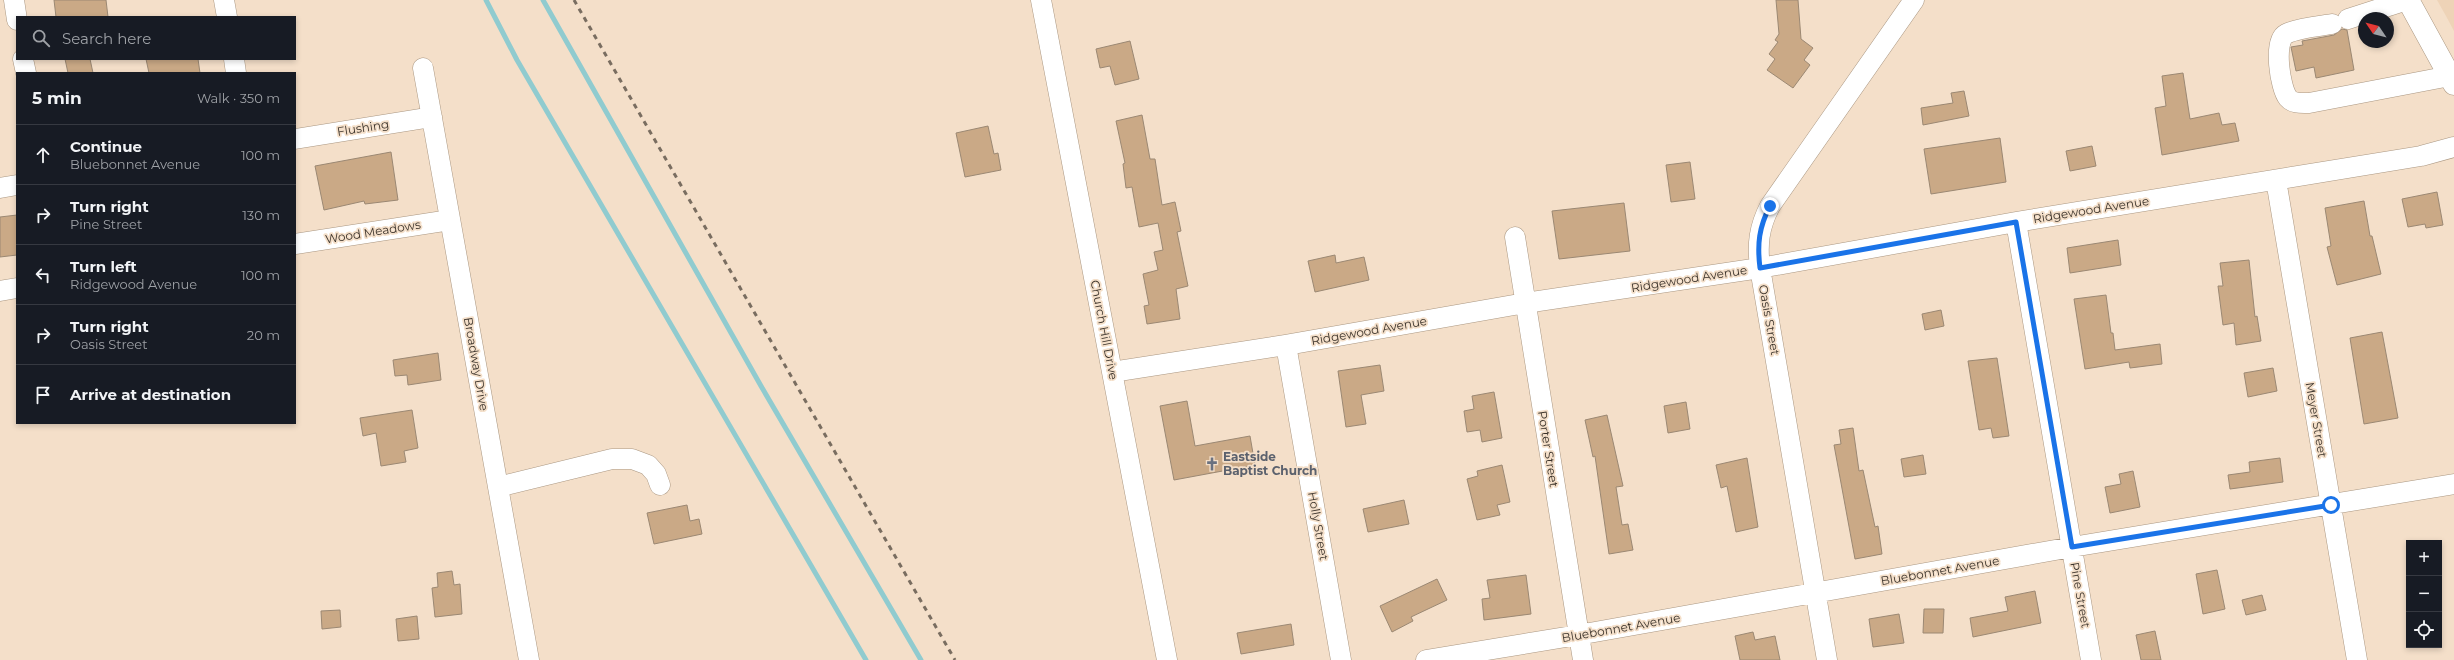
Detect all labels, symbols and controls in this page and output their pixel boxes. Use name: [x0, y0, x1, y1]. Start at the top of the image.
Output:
north arrow: [2358, 12, 2394, 48]
search box: [16, 16, 296, 60]
icon: search: [30, 27, 52, 49]
text: Search here: [62, 29, 151, 48]
text: 5 min: [32, 88, 82, 108]
text: Walk · 350 m: [197, 90, 280, 106]
street label: Flushing: [336, 116, 390, 139]
text: Continue: [70, 137, 142, 156]
icon: ahead: [32, 144, 54, 166]
text: 100 m: [241, 147, 280, 163]
text: Bluebonnet Avenue: [70, 156, 200, 172]
street label: Ridgewood Avenue: [2032, 193, 2150, 226]
text: Turn right: [70, 197, 149, 216]
route end: [1761, 197, 1779, 215]
icon: right: [32, 204, 54, 226]
text: 130 m: [242, 207, 280, 223]
text: Pine Street: [70, 216, 142, 232]
street label: Wood Meadows: [324, 217, 422, 246]
text: Turn left: [70, 257, 137, 276]
street label: Ridgewood Avenue: [1630, 262, 1748, 295]
icon: left: [32, 264, 54, 286]
text: 100 m: [241, 267, 280, 283]
text: Ridgewood Avenue: [70, 276, 197, 292]
street label: Church Hill Drive: [1087, 279, 1122, 381]
street label: Oasis Street: [1756, 283, 1783, 357]
street label: Ridgewood Avenue: [1310, 313, 1428, 348]
street label: Broadway Drive: [461, 316, 492, 412]
text: Turn right: [70, 317, 149, 336]
icon: right: [32, 324, 54, 346]
text: 20 m: [247, 327, 280, 343]
text: Oasis Street: [70, 336, 147, 352]
street label: Meyer Street: [2302, 381, 2331, 459]
icon: arrive: [32, 384, 54, 406]
text: Arrive at destination: [70, 385, 231, 404]
street label: Porter Street: [1535, 410, 1562, 488]
place label: Eastside Baptist Church: [1223, 449, 1317, 478]
church icon: Eastside Baptist Church: [1204, 456, 1220, 472]
street label: Holly Street: [1305, 490, 1332, 562]
route start: [2322, 496, 2340, 514]
map controls: [2406, 540, 2442, 648]
button: +: [2406, 540, 2442, 576]
street label: Bluebonnet Avenue: [1880, 553, 2000, 588]
street label: Pine Street: [2067, 561, 2094, 629]
button: −: [2406, 576, 2442, 612]
street label: Bluebonnet Avenue: [1561, 610, 1681, 645]
button: locate: [2406, 612, 2442, 648]

